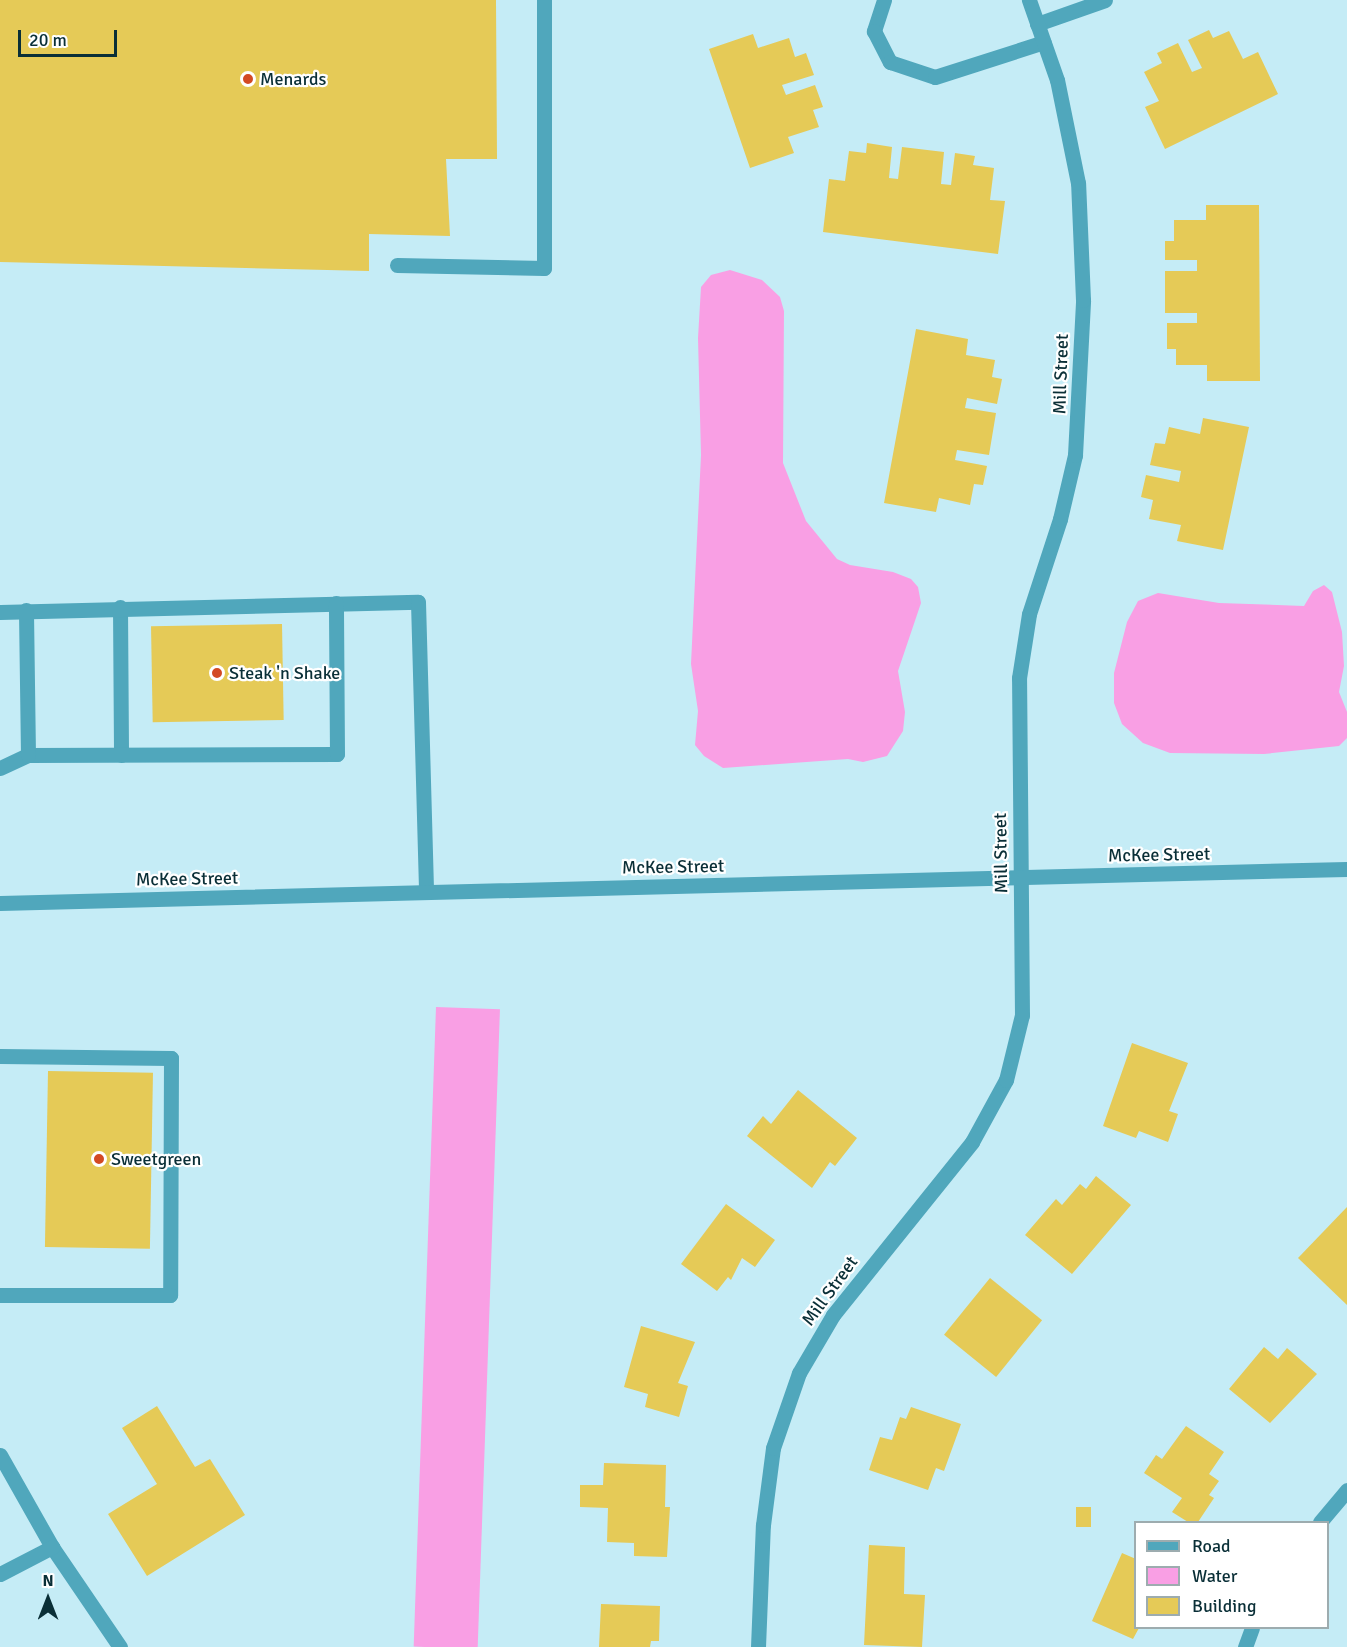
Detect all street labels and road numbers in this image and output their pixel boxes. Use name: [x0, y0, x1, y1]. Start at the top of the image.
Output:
street label: Mill Street: [1049, 333, 1073, 415]
street label: Mill Street: [989, 812, 1013, 894]
street label: McKee Street: [1108, 843, 1210, 867]
street label: McKee Street: [622, 855, 724, 879]
street label: McKee Street: [136, 867, 238, 891]
street label: Mill Street: [798, 1252, 862, 1330]

